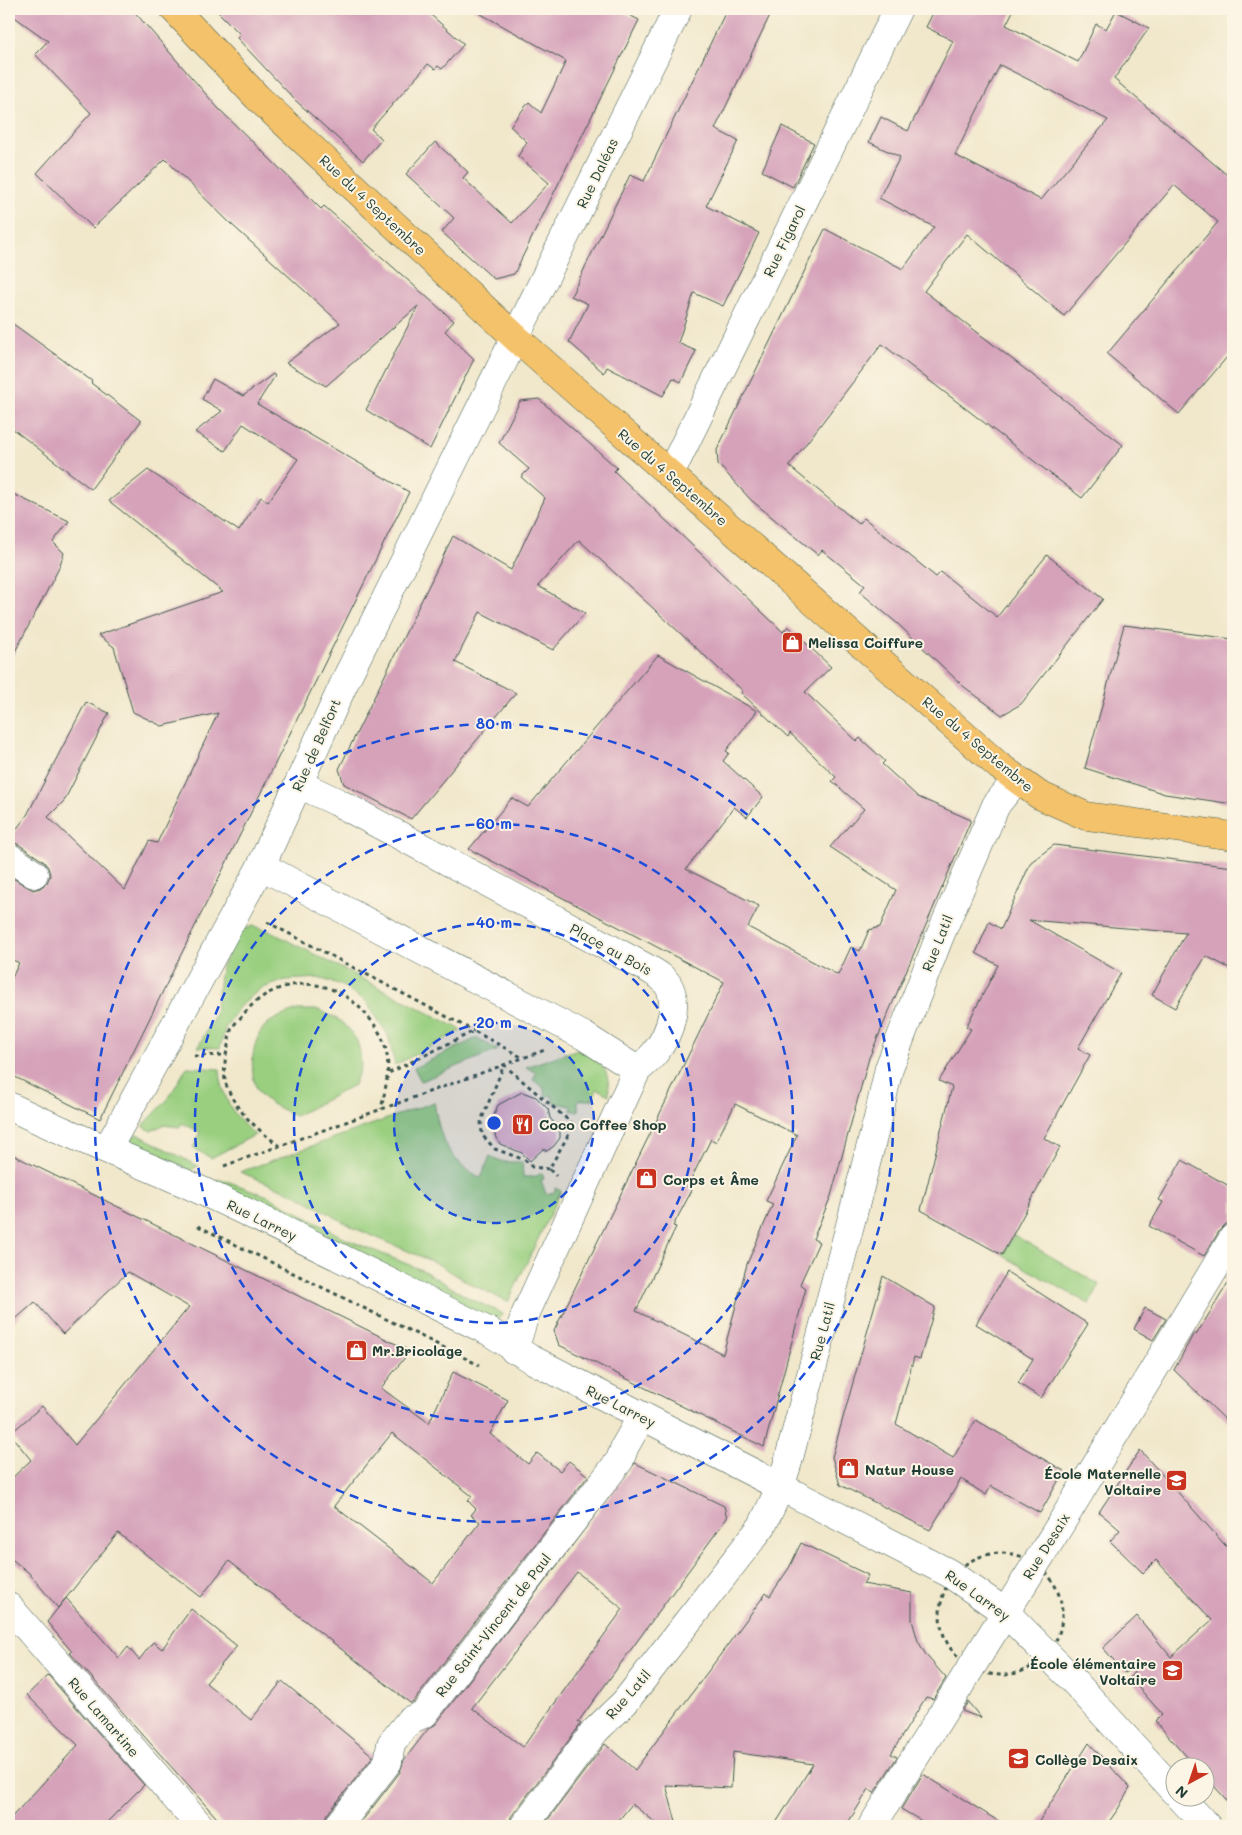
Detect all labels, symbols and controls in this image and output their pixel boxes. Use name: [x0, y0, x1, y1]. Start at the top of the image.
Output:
street label: Rue Daléas: [572, 135, 622, 211]
street label: Rue du 4 Septembre: [316, 151, 430, 259]
street label: Rue Figarol: [758, 202, 810, 280]
street label: Rue du 4 Septembre: [614, 424, 732, 530]
shop icon: Melissa Coiffure: [780, 630, 804, 654]
place label: Melissa Coiffure: [808, 633, 923, 652]
street label: Rue du 4 Septembre: [919, 692, 1037, 796]
street label: Rue de Belfort: [287, 696, 345, 794]
text: 80 m: [476, 713, 512, 733]
text: 60 m: [476, 813, 512, 833]
text: 40 m: [476, 912, 512, 932]
street label: Rue Latil: [917, 912, 957, 974]
street label: Place au Bois: [567, 919, 655, 979]
text: 20 m: [476, 1012, 512, 1032]
restaurant icon: Coco Coffee Shop: [511, 1112, 535, 1136]
centre of rings: [485, 1114, 503, 1132]
place label: Coco Coffee Shop: [539, 1115, 667, 1134]
shop icon: Corps et Âme: [635, 1167, 659, 1191]
place label: Corps et Âme: [663, 1170, 759, 1189]
street label: Rue Larrey: [224, 1195, 300, 1245]
street label: Rue Latil: [805, 1300, 839, 1362]
shop icon: Mr.Bricolage: [344, 1338, 368, 1362]
place label: Mr.Bricolage: [372, 1341, 462, 1360]
street label: Rue Larrey: [583, 1380, 659, 1432]
shop icon: Natur House: [837, 1457, 861, 1481]
place label: Natur House: [865, 1460, 954, 1479]
place label: École Maternelle Voltaire: [1044, 1464, 1161, 1499]
school or university icon: École Maternelle Voltaire: [1165, 1469, 1189, 1493]
street label: Rue Desaix: [1018, 1509, 1074, 1583]
street label: Rue Saint-Vincent de Paul: [431, 1549, 555, 1701]
street label: Rue Larrey: [942, 1565, 1014, 1625]
place label: École élémentaire Voltaire: [1030, 1654, 1156, 1689]
school or university icon: École élémentaire Voltaire: [1160, 1659, 1184, 1683]
street label: Rue Latil: [601, 1665, 655, 1723]
street label: Rue Lamartine: [64, 1673, 144, 1761]
school or university icon: Collège Desaix: [1007, 1747, 1031, 1771]
place label: Collège Desaix: [1035, 1750, 1138, 1769]
north arrow: [1164, 1758, 1214, 1808]
text: N: [1171, 1782, 1192, 1803]

